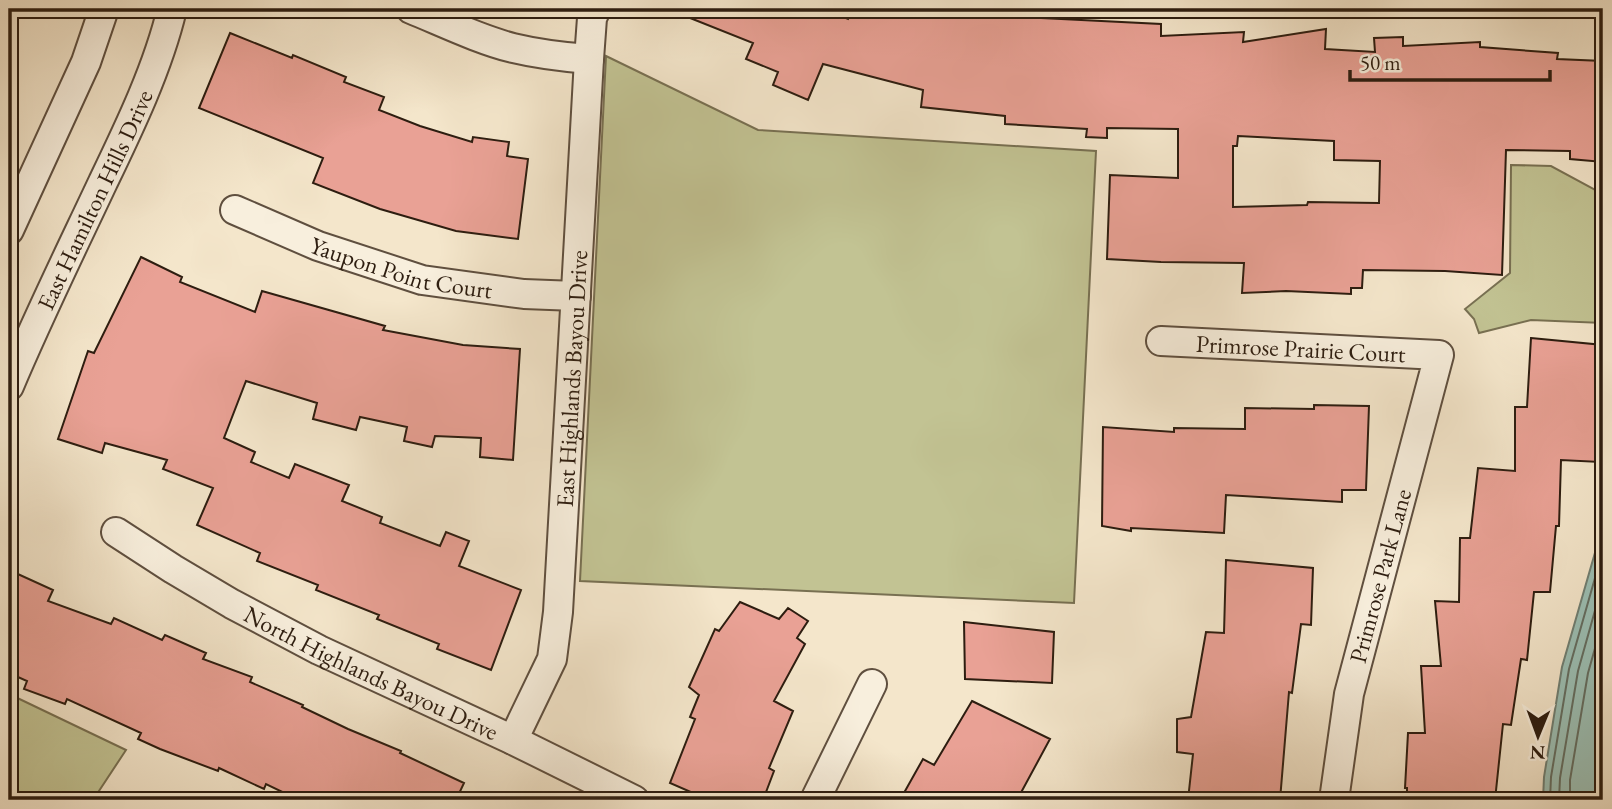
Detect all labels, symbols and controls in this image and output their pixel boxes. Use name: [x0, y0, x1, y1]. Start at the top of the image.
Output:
scale bar: [1350, 38, 1549, 82]
text: 50 m: [1360, 49, 1401, 76]
street label: East Hamilton Hills Drive: [29, 85, 159, 315]
street label: Yaupon Point Court: [305, 229, 495, 305]
street label: East Highlands Bayou Drive: [548, 249, 594, 508]
street label: Primrose Prairie Court: [1195, 327, 1407, 369]
street label: Primrose Park Lane: [1342, 486, 1418, 666]
street label: North Highlands Bayou Drive: [239, 598, 504, 747]
north arrow: [1504, 700, 1574, 770]
text: N: [1529, 740, 1546, 765]

